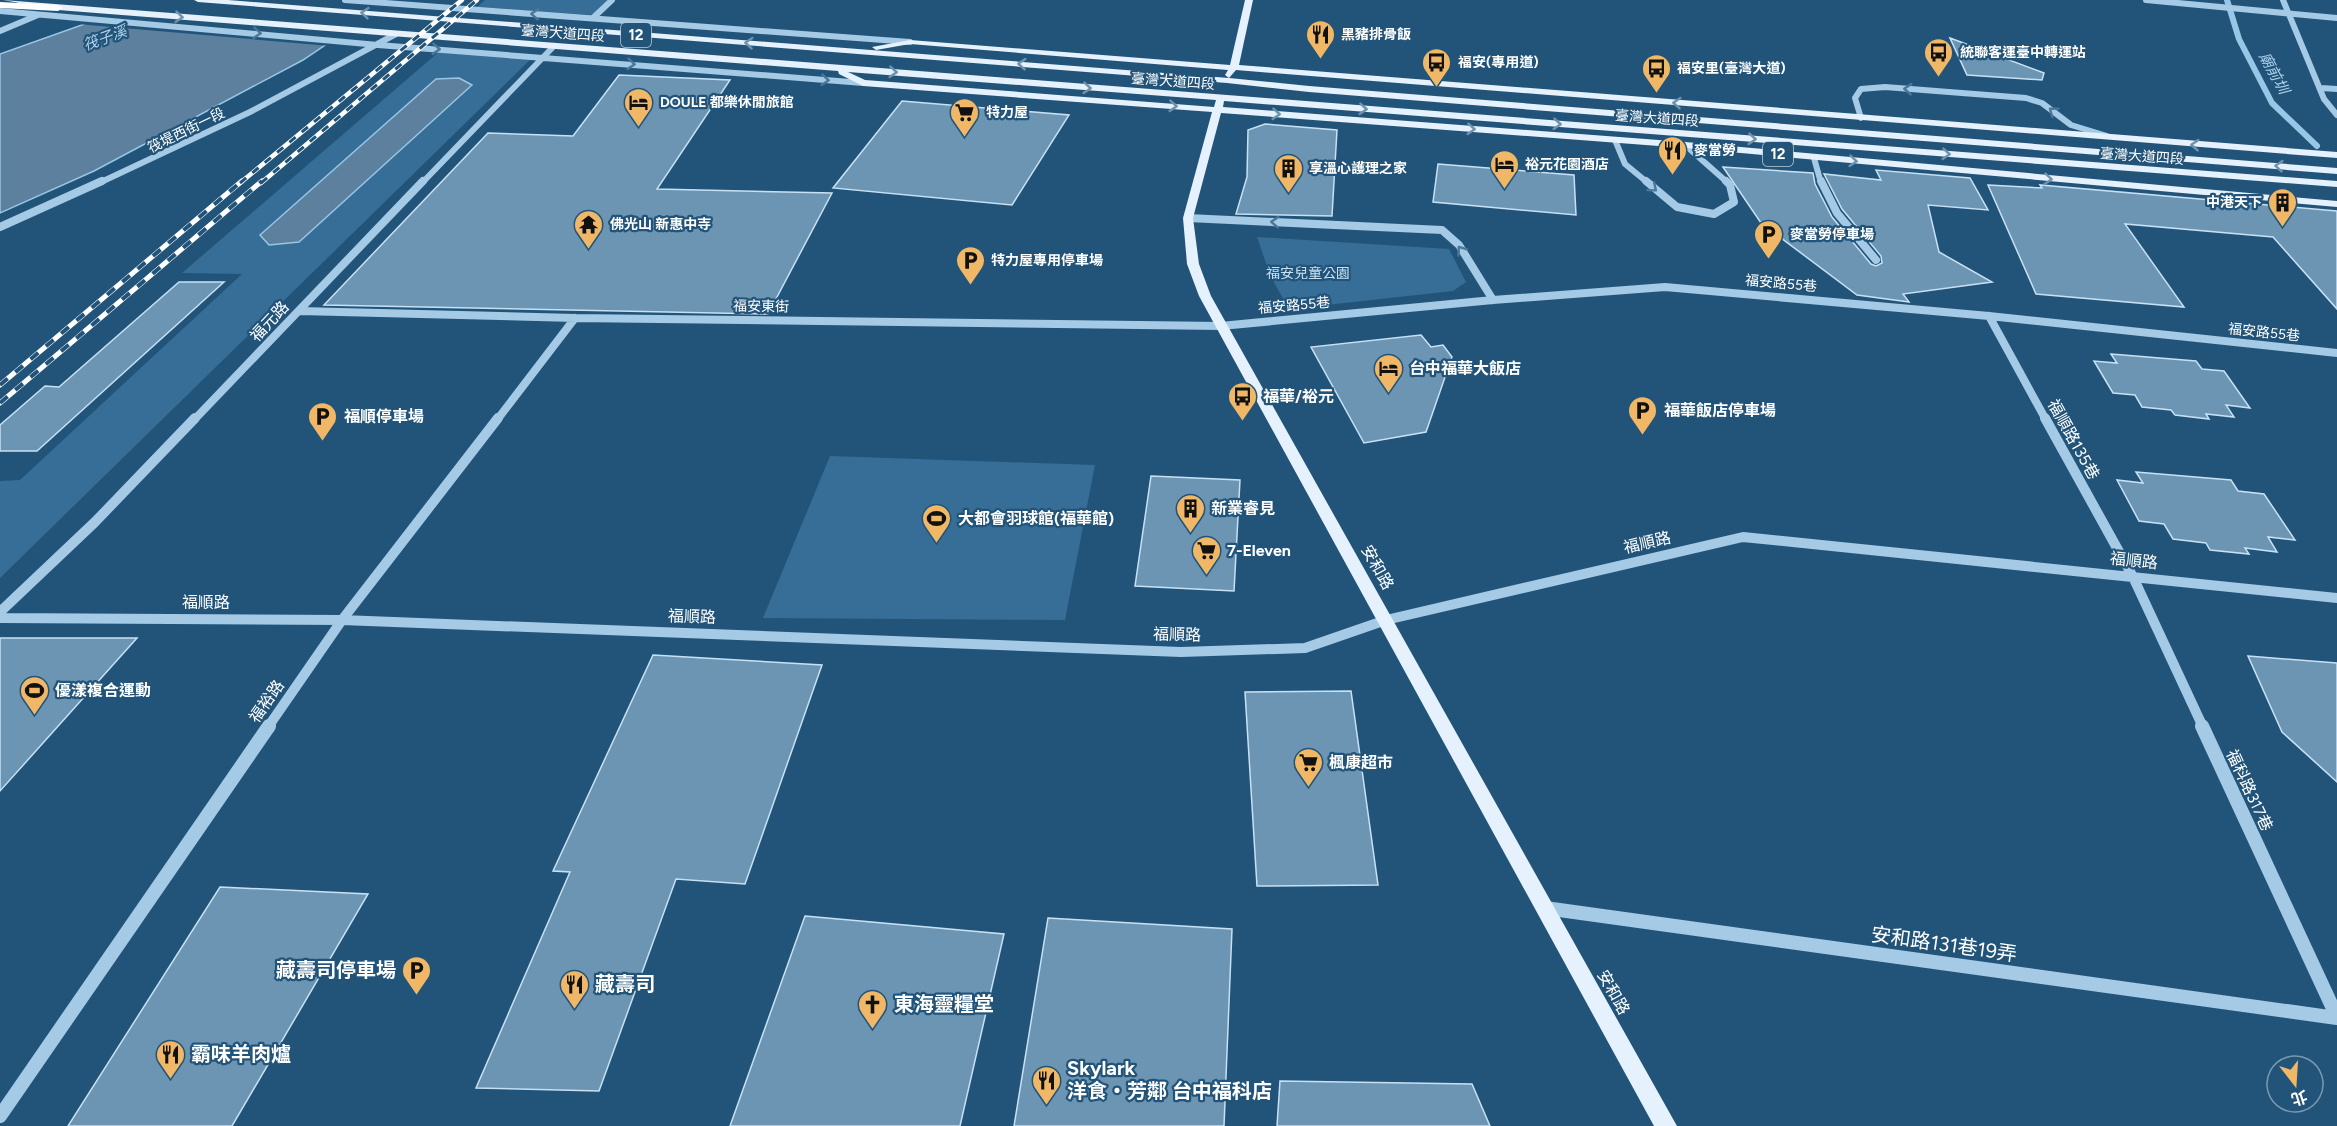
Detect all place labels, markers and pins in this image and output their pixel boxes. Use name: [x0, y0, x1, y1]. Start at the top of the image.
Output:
restaurant icon: 黑豬排骨飯: [1304, 18, 1336, 60]
place label: 黑豬排骨飯: [1341, 26, 1411, 43]
bus stop icon: 統聯客運臺中轉運站: [1923, 36, 1955, 78]
place label: 統聯客運臺中轉運站: [1960, 44, 2086, 61]
bus stop icon: 福安(專用道): [1421, 46, 1453, 88]
bus stop icon: 福安里(臺灣大道): [1640, 52, 1672, 94]
place label: 福安(專用道): [1458, 54, 1539, 71]
place label: 福安里(臺灣大道): [1677, 60, 1786, 77]
hotel icon: DOULE 都樂休閒旅館: [623, 86, 655, 128]
place label: DOULE 都樂休閒旅館: [660, 94, 794, 111]
supermarket icon: 特力屋: [949, 96, 981, 138]
place label: 特力屋: [986, 104, 1028, 121]
restaurant icon: 麥當勞: [1657, 134, 1689, 176]
place label: 麥當勞: [1694, 142, 1736, 159]
hotel icon: 裕元花園酒店: [1488, 148, 1520, 190]
building icon: 享溫心護理之家: [1272, 152, 1304, 194]
place label: 裕元花園酒店: [1525, 156, 1609, 173]
place label: 享溫心護理之家: [1309, 160, 1407, 177]
building icon: 中港天下: [2267, 186, 2299, 228]
place label: 中港天下: [2206, 194, 2262, 211]
temple icon: 佛光山 新惠中寺: [573, 208, 605, 250]
place label: 佛光山 新惠中寺: [610, 216, 711, 233]
parking icon: 麥當勞停車場: [1753, 218, 1785, 260]
place label: 麥當勞停車場: [1790, 226, 1874, 243]
parking icon: 特力屋專用停車場: [954, 244, 986, 286]
place label: 特力屋專用停車場: [991, 252, 1103, 269]
hotel icon: 台中福華大飯店: [1372, 352, 1404, 394]
place label: 台中福華大飯店: [1409, 359, 1521, 378]
bus stop icon: 福華/裕元: [1226, 380, 1258, 422]
place label: 福華/裕元: [1263, 387, 1334, 406]
parking icon: 福華飯店停車場: [1627, 394, 1659, 436]
parking icon: 福順停車場: [307, 400, 339, 442]
place label: 福華飯店停車場: [1664, 401, 1776, 420]
place label: 福順停車場: [344, 407, 424, 426]
building icon: 新業睿見: [1174, 492, 1206, 534]
place label: 新業睿見: [1211, 499, 1275, 518]
sports icon: 大都會羽球館(福華館): [921, 502, 953, 544]
place label: 大都會羽球館(福華館): [958, 509, 1114, 528]
supermarket icon: 7-Eleven: [1190, 534, 1222, 576]
place label: 7-Eleven: [1227, 541, 1291, 560]
sports icon: 優漾複合運動: [18, 674, 50, 716]
place label: 優漾複合運動: [55, 681, 151, 700]
supermarket icon: 楓康超市: [1292, 746, 1324, 788]
place label: 楓康超市: [1329, 753, 1393, 772]
parking icon: 藏壽司停車場: [401, 954, 433, 996]
place label: 藏壽司停車場: [276, 958, 396, 982]
restaurant icon: 藏壽司: [558, 968, 590, 1010]
place label: 藏壽司: [595, 972, 655, 996]
church icon: 東海靈糧堂: [857, 988, 889, 1030]
place label: 東海靈糧堂: [894, 992, 994, 1016]
restaurant icon: 霸味羊肉爐: [154, 1038, 186, 1080]
place label: 霸味羊肉爐: [191, 1042, 291, 1066]
place label: Skylark 洋食‧芳鄰 台中福科店: [1067, 1056, 1272, 1103]
restaurant icon: Skylark 洋食‧芳鄰 台中福科店: [1030, 1064, 1062, 1106]

